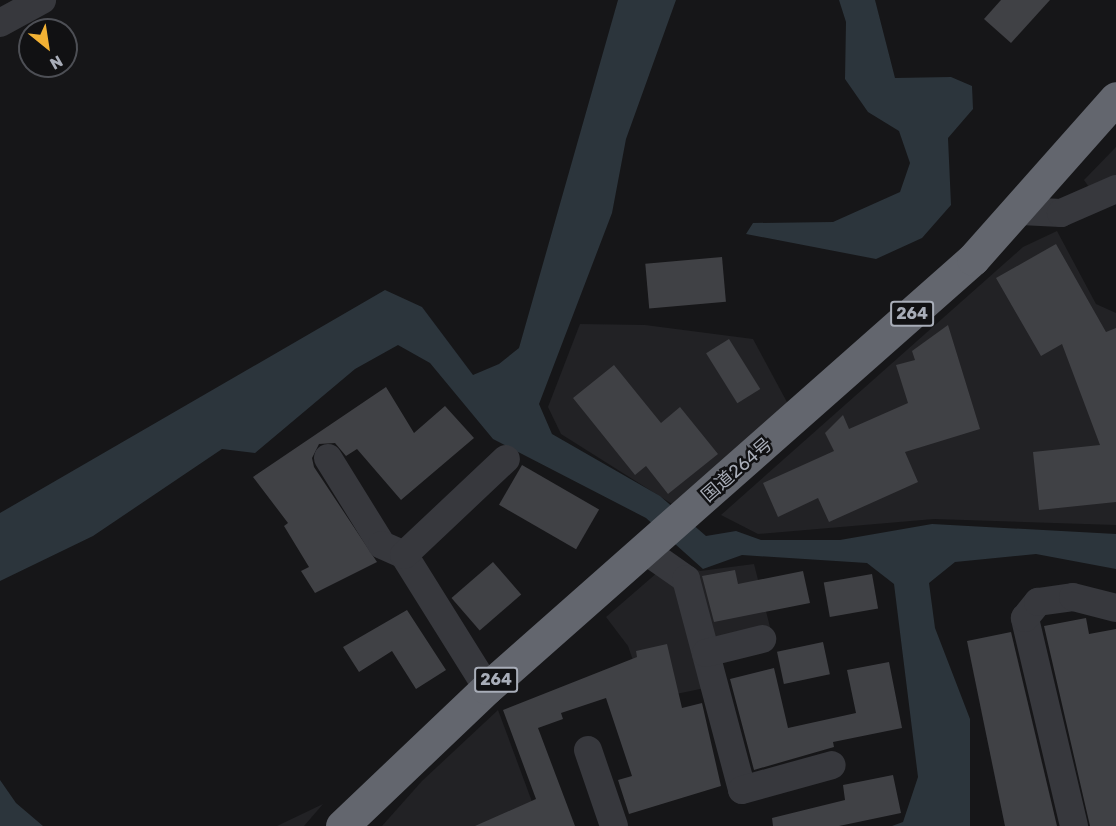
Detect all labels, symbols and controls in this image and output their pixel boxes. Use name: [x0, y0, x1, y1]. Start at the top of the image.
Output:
north arrow: [18, 18, 78, 78]
text: N: [47, 51, 66, 73]
road number: 264: [890, 301, 934, 327]
street label: 国道264号: [697, 433, 777, 507]
road number: 264: [474, 667, 518, 693]

